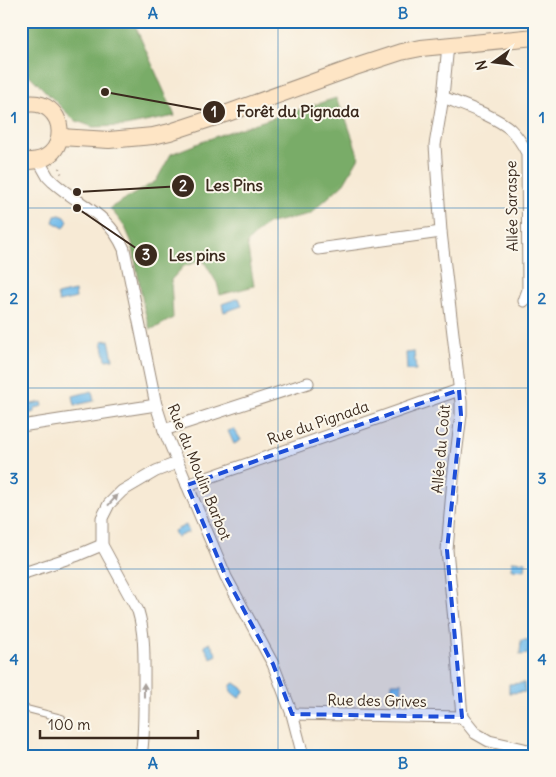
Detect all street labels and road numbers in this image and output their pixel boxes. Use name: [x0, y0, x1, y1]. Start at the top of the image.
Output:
street label: Allée Saraspe: [501, 160, 522, 252]
street label: Rue du Pignada: [265, 396, 372, 449]
street label: Rue du Moulin Barbot: [163, 401, 235, 543]
street label: Allée du Coût: [427, 404, 454, 494]
street label: Rue des Grives: [327, 690, 427, 711]

